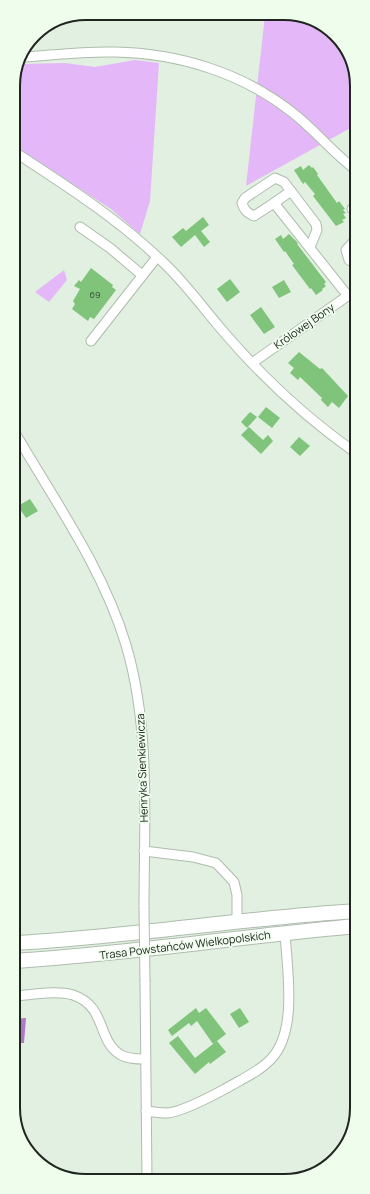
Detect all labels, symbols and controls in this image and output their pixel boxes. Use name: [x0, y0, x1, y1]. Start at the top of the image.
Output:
house number: 69: [89, 288, 101, 301]
street label: Królowej Bony: [270, 299, 337, 352]
street label: Henryka Sienkiewicza: [132, 713, 151, 823]
street label: Trasa Powstańców Wielkopolskich: [99, 927, 271, 962]

